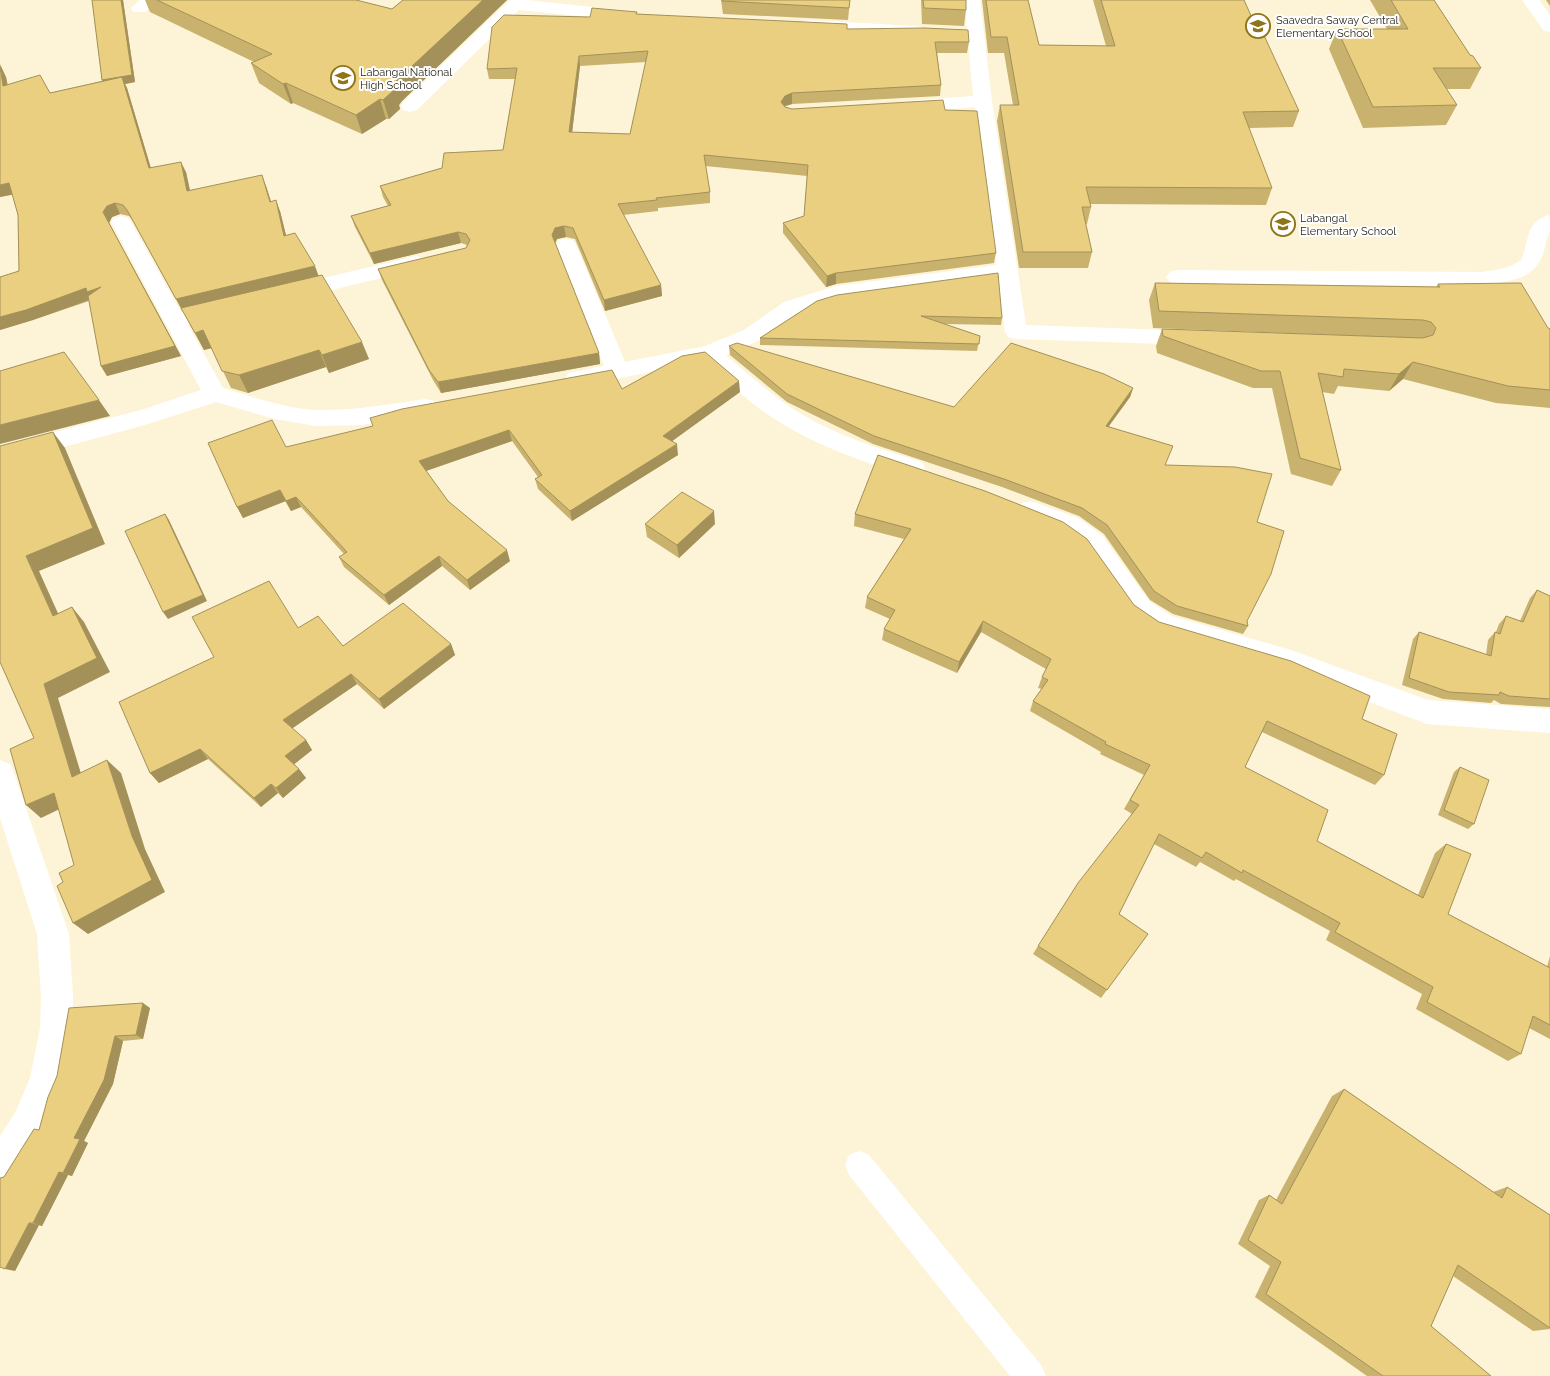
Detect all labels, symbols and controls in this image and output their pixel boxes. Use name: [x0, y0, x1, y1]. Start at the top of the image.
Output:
school or university icon: Saavedra Saway Central Elementary School: [1245, 13, 1271, 39]
place label: Saavedra Saway Central Elementary School: [1276, 14, 1399, 40]
school or university icon: Labangal National High School: [330, 65, 356, 91]
place label: Labangal National High School: [360, 66, 452, 92]
school or university icon: Labangal Elementary School: [1270, 211, 1296, 237]
place label: Labangal Elementary School: [1300, 212, 1396, 238]

